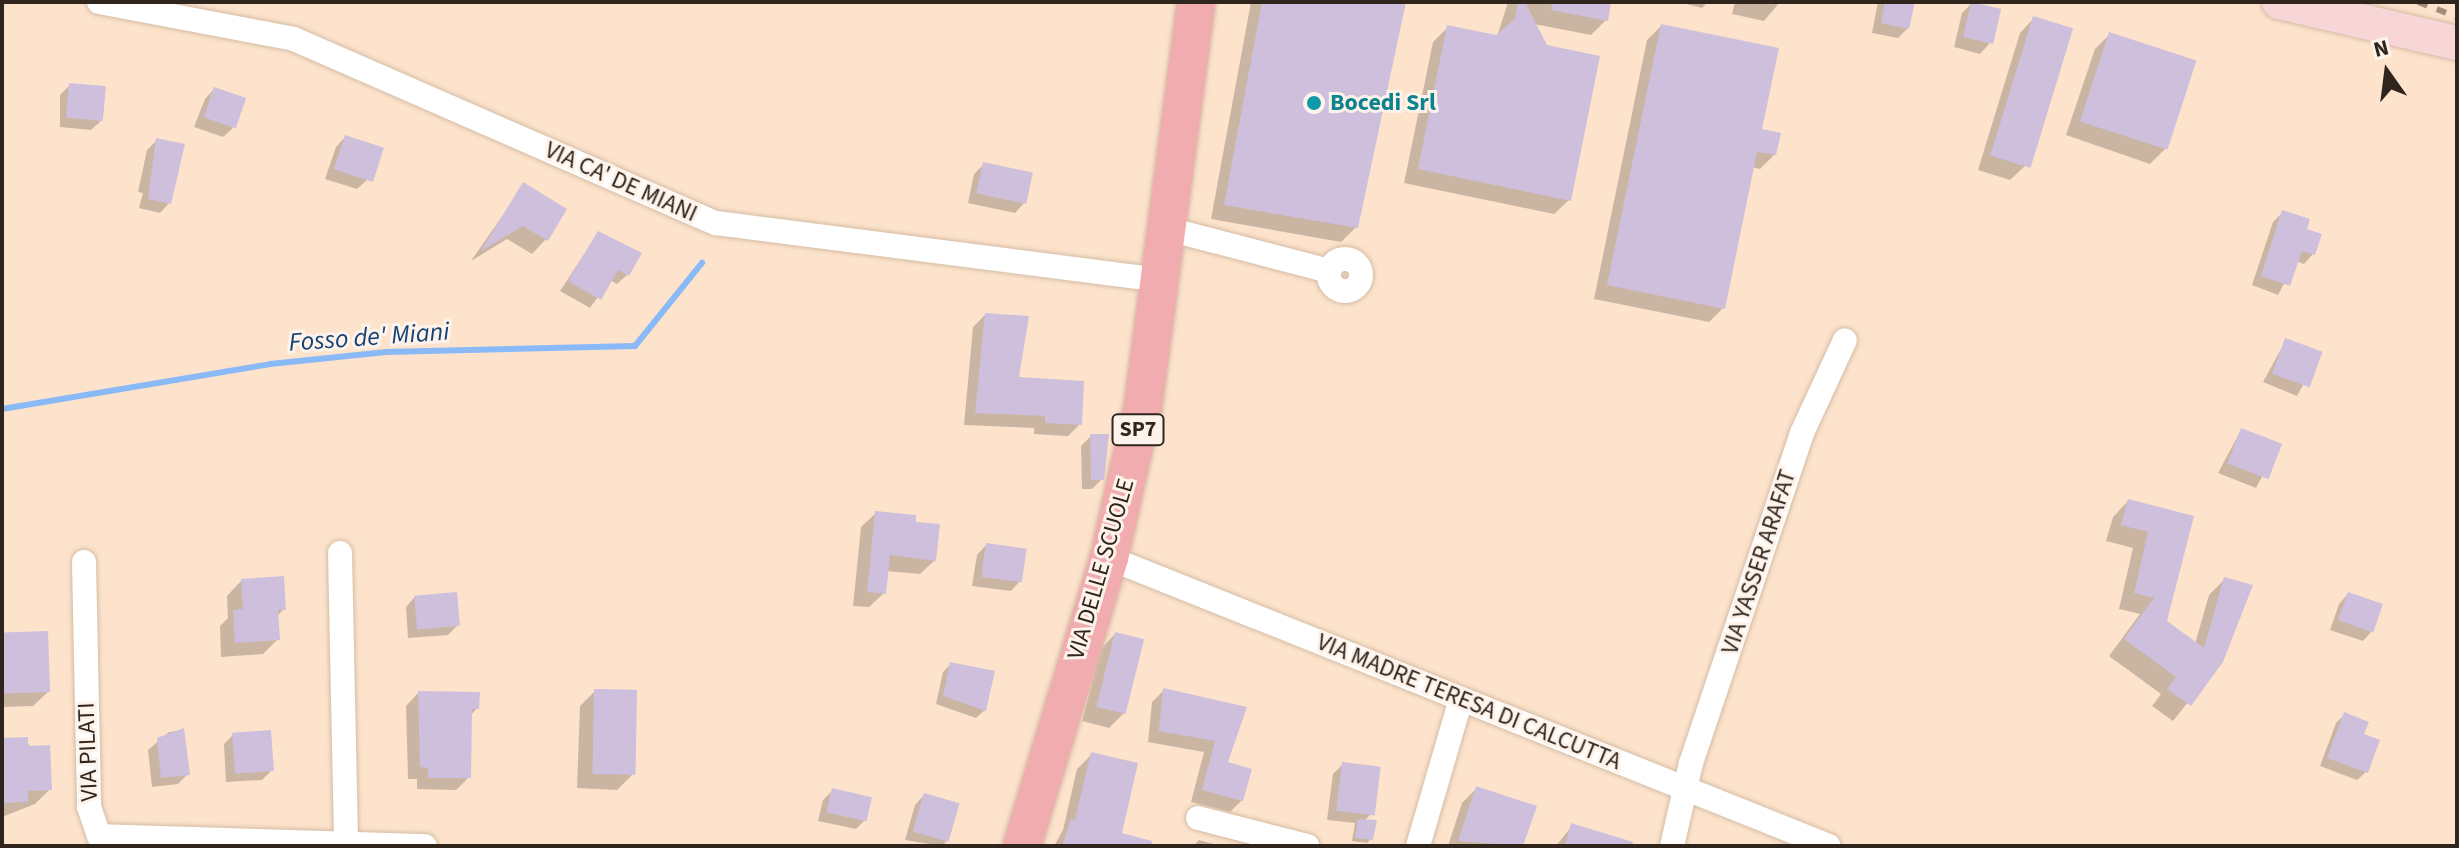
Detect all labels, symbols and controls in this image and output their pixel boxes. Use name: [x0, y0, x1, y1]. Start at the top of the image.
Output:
text: N: [2370, 31, 2392, 66]
north arrow: [2347, 32, 2427, 112]
place label: Bocedi Srl: [1330, 89, 1436, 117]
marker: Bocedi Srl: [1305, 94, 1323, 112]
street label: VIA CA' DE MIANI: [540, 136, 702, 228]
water label: Fosso de' Miani: [288, 316, 450, 358]
road number: SP7: [1110, 412, 1166, 448]
street label: VIA YASSER ARAFAT: [1716, 466, 1802, 658]
street label: VIA DELLE SCUOLE: [1061, 475, 1141, 663]
street label: VIA MADRE TERESA DI CALCUTTA: [1313, 628, 1625, 776]
street label: VIA PILATI: [72, 702, 104, 802]

